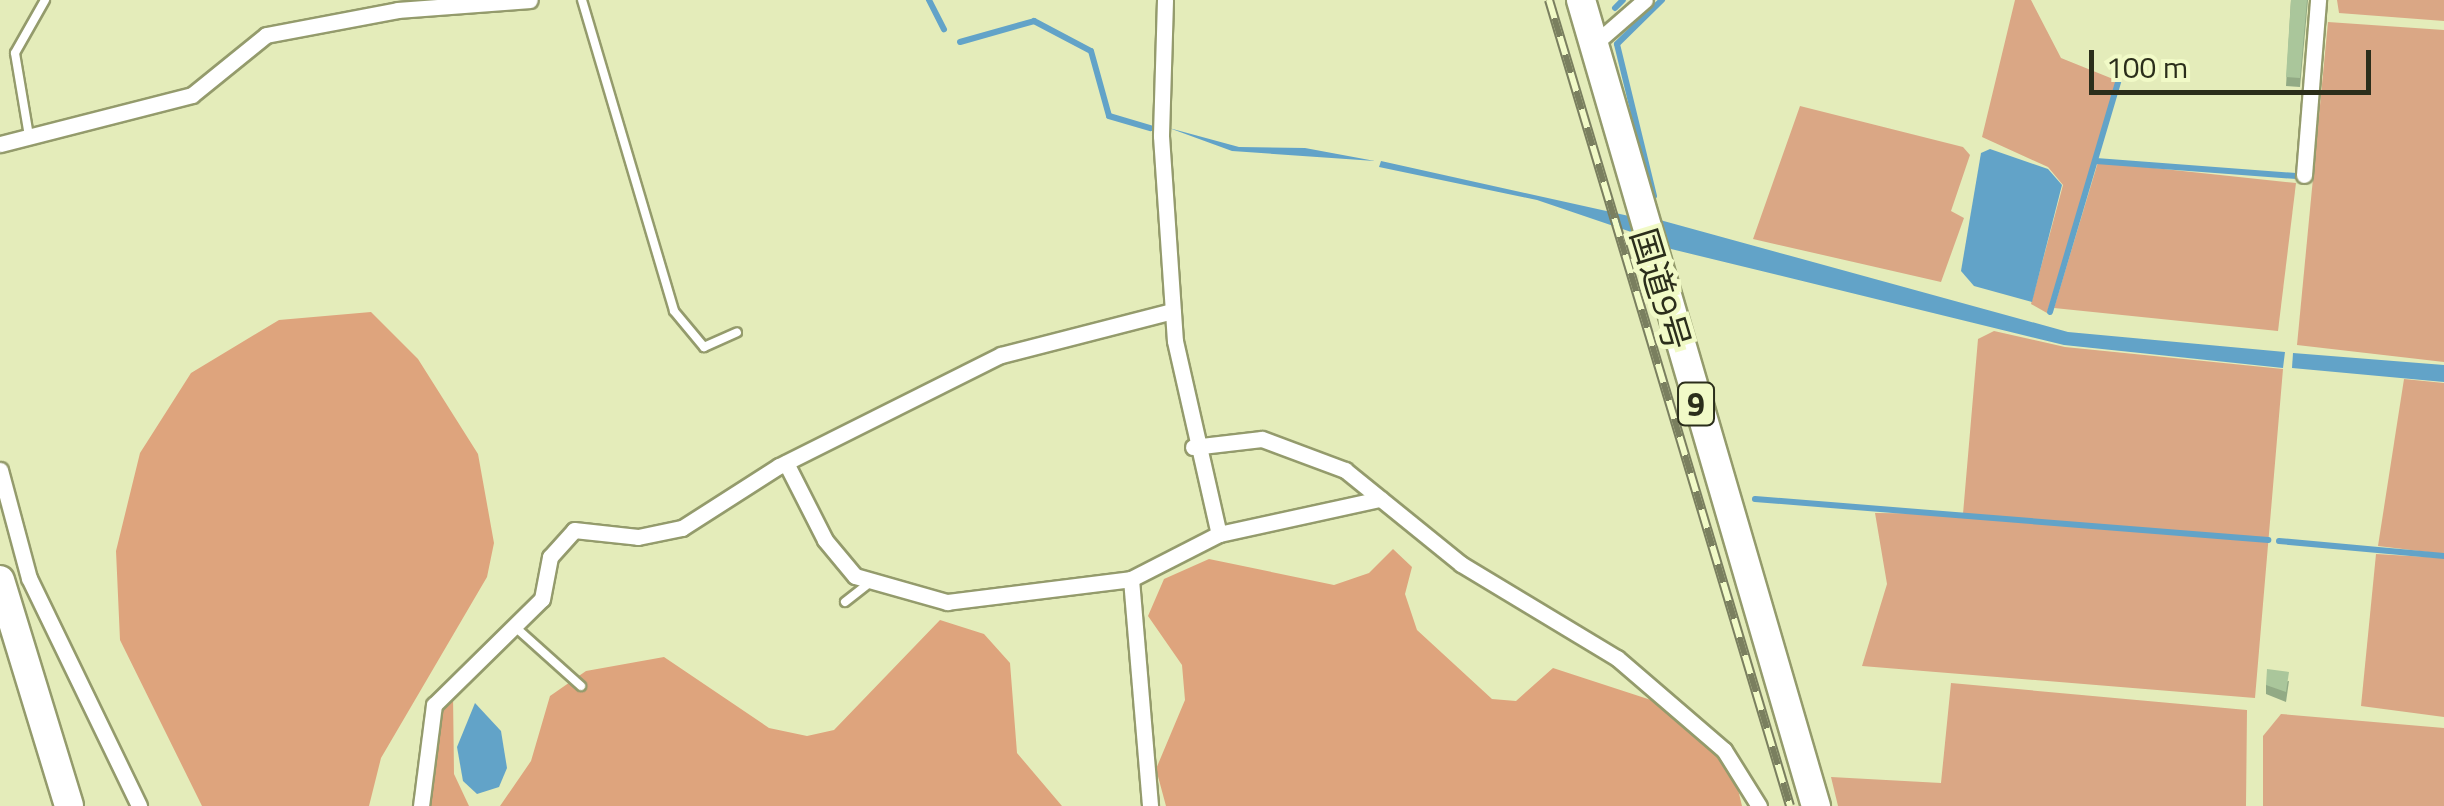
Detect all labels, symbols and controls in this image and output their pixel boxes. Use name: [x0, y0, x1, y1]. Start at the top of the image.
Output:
scale bar: [2094, 30, 2376, 92]
text: 100 m: [2106, 44, 2188, 90]
street label: 国道9号: [1623, 223, 1699, 355]
road number: 9: [1676, 377, 1716, 431]

